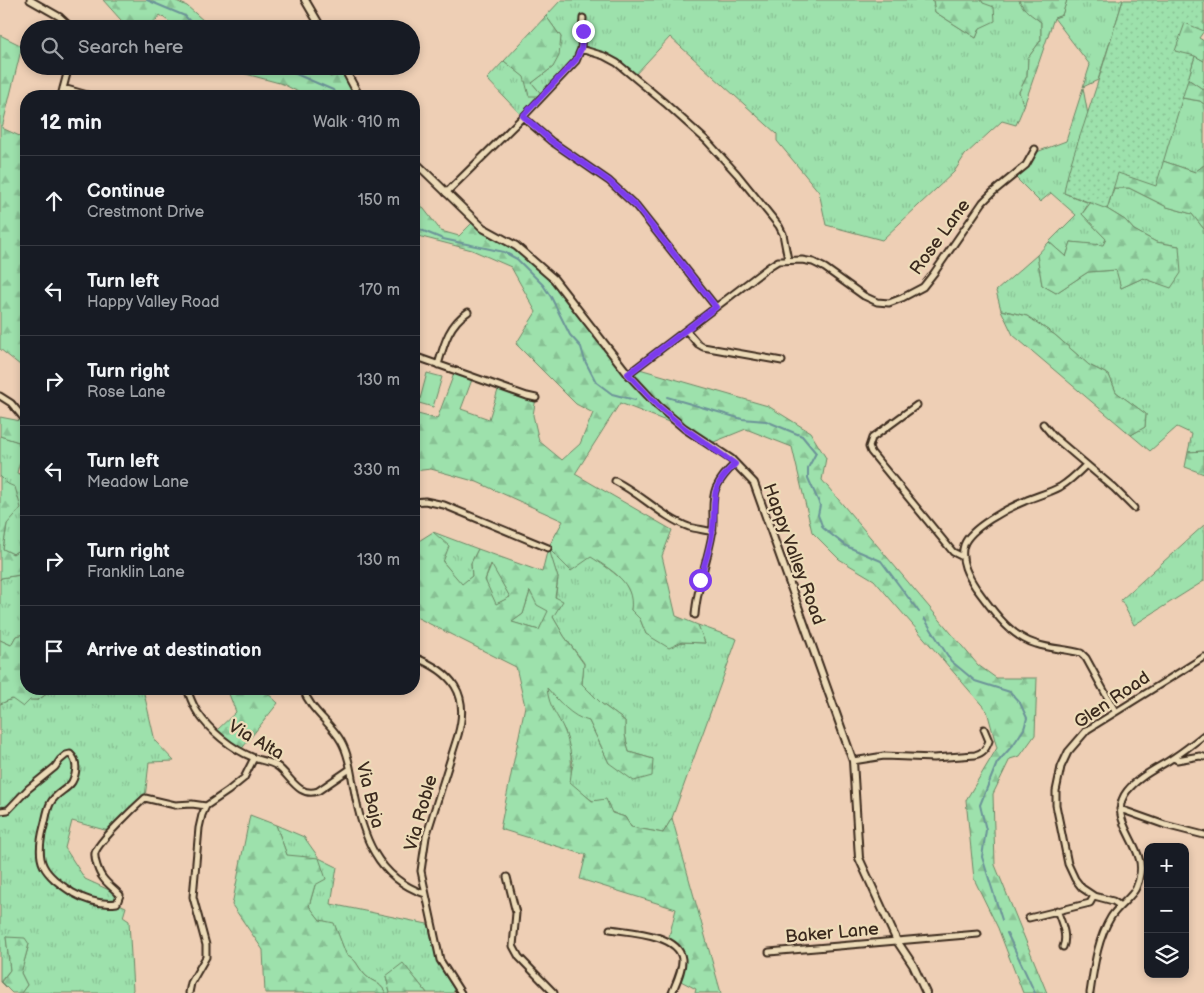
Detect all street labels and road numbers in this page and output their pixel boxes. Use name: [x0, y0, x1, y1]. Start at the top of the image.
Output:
street label: Rose Lane: [906, 195, 975, 279]
street label: Happy Valley Road: [759, 480, 829, 628]
street label: Glen Road: [1070, 667, 1154, 733]
street label: Via Alta: [225, 716, 287, 764]
street label: Via Baja: [352, 760, 388, 830]
street label: Via Roble: [400, 772, 442, 853]
street label: Baker Lane: [784, 918, 880, 948]

